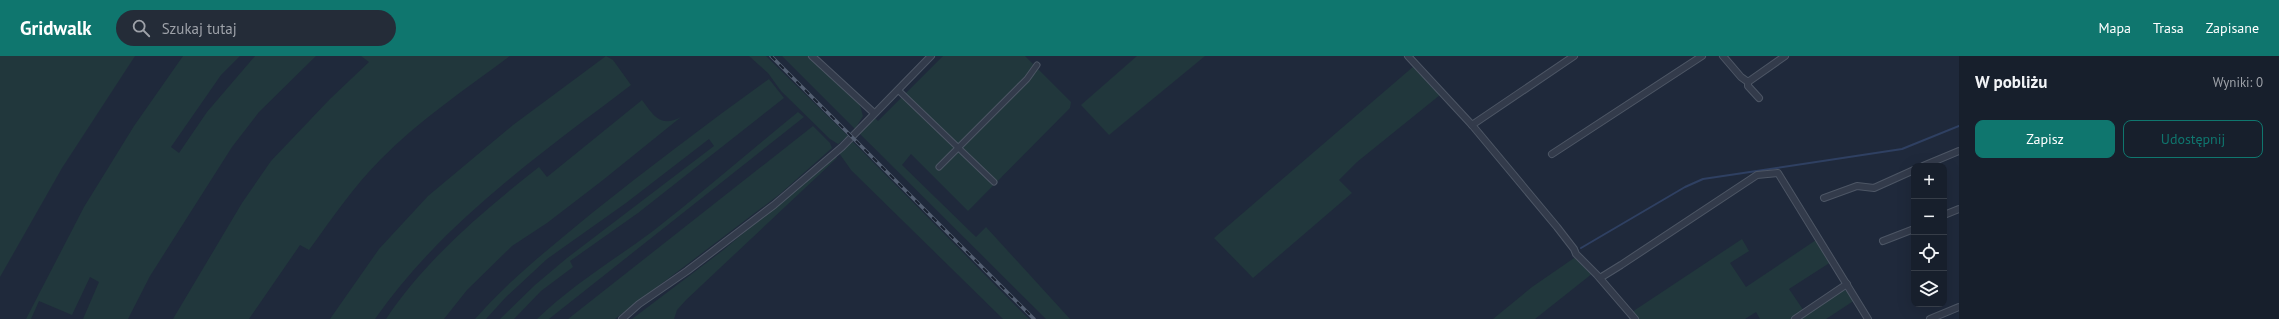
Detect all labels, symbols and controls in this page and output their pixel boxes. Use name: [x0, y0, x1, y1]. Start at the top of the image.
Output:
search box: [116, 10, 396, 46]
text: Gridwalk: [20, 16, 92, 40]
icon: search: [130, 17, 152, 39]
text: Szukaj tutaj: [162, 19, 237, 38]
text: Mapa: [2098, 19, 2131, 37]
text: Trasa: [2153, 19, 2184, 37]
text: Zapisane: [2206, 19, 2259, 37]
text: W pobliżu: [1975, 71, 2047, 93]
text: Wyniki: 0: [2213, 74, 2263, 91]
button: Zapisz: [1975, 120, 2115, 158]
button: Udostępnij: [2123, 120, 2263, 158]
map controls: [1911, 163, 1947, 307]
button: +: [1911, 163, 1947, 199]
button: −: [1911, 199, 1947, 235]
button: locate: [1911, 235, 1947, 271]
button: layers: [1911, 271, 1947, 307]

